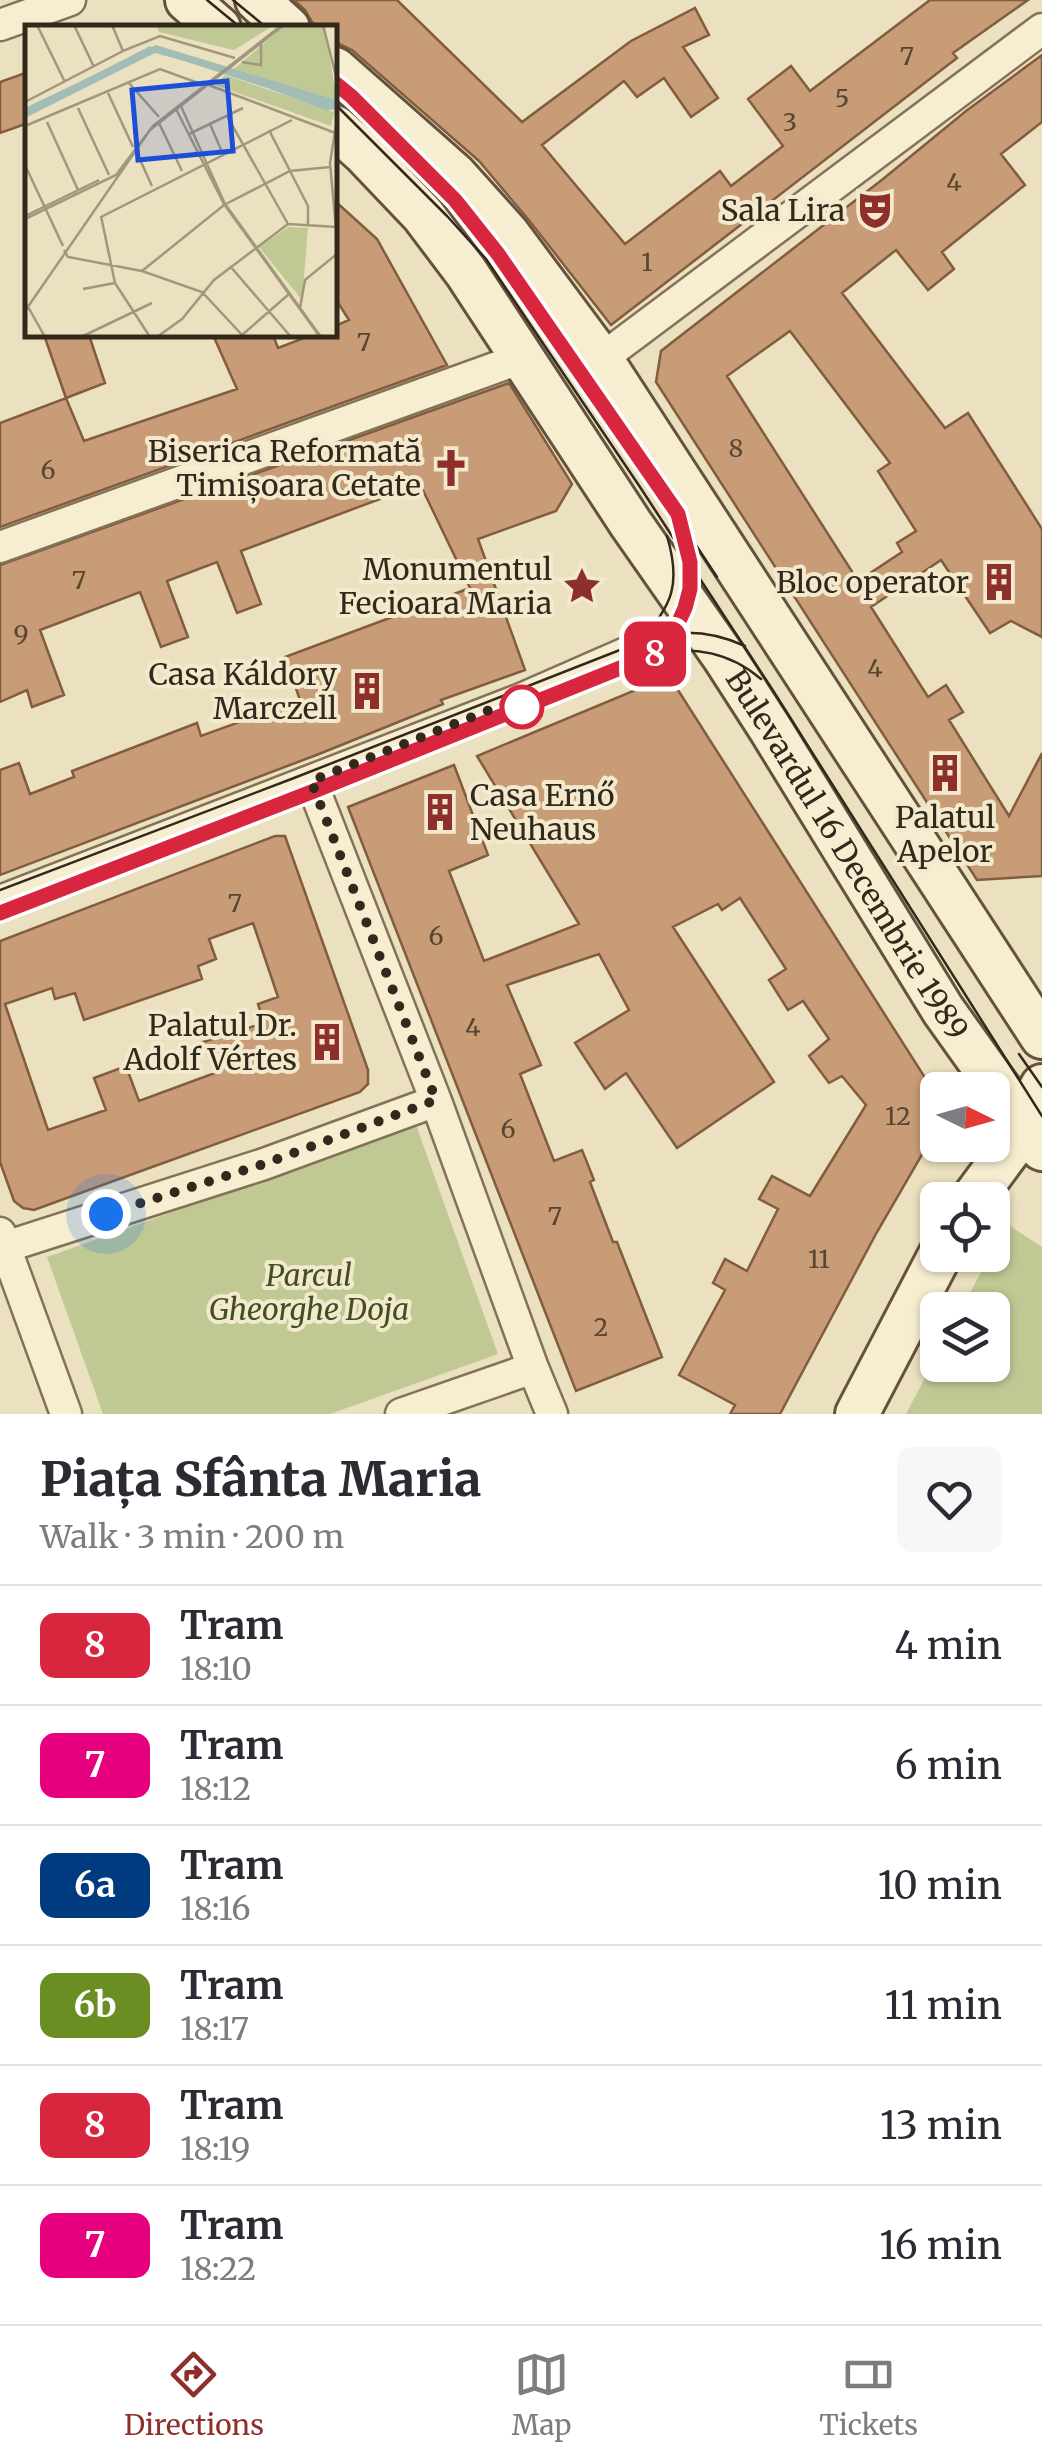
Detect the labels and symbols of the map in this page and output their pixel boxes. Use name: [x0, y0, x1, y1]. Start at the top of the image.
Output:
inset map: [25, 25, 338, 338]
house number: 7: [900, 40, 914, 72]
house number: 5: [835, 82, 849, 114]
house number: 3: [783, 106, 797, 138]
house number: 4: [946, 166, 962, 198]
theatre icon: Sala Lira: [854, 189, 896, 231]
place label: Sala Lira: [720, 191, 845, 229]
house number: 1: [641, 246, 653, 278]
house number: 7: [357, 326, 371, 358]
place label: Biserica Reformată Timișoara Cetate: [148, 432, 421, 504]
house number: 8: [729, 432, 743, 464]
church icon: Biserica Reformată Timișoara Cetate: [430, 447, 472, 489]
house number: 6: [40, 454, 56, 486]
place label: Monumentul Fecioara Maria: [338, 550, 552, 622]
building icon: Bloc operator: [978, 561, 1020, 603]
place label: Bloc operator: [776, 563, 969, 601]
house number: 7: [72, 564, 86, 596]
place icon: Monumentul Fecioara Maria: [561, 565, 603, 607]
house number: 9: [13, 618, 29, 650]
line badge: 8: [622, 622, 688, 686]
house number: 4: [867, 652, 883, 684]
place label: Casa Káldory Marczell: [148, 655, 338, 727]
street label: Bulevardul 16 Decembrie 1989: [718, 662, 977, 1047]
building icon: Casa Káldory Marczell: [346, 670, 388, 712]
unlabelled marker: [501, 686, 543, 728]
building icon: Palatul Apelor: [924, 752, 966, 794]
place label: Casa Ernő Neuhaus: [470, 776, 614, 848]
building icon: Casa Ernő Neuhaus: [419, 791, 461, 833]
place label: Palatul Apelor: [895, 798, 995, 870]
house number: 7: [228, 887, 242, 919]
house number: 6: [428, 920, 444, 952]
place label: Palatul Dr. Adolf Vértes: [123, 1006, 297, 1078]
house number: 4: [465, 1011, 481, 1043]
building icon: Palatul Dr. Adolf Vértes: [306, 1021, 348, 1063]
north arrow: [920, 1072, 1010, 1162]
house number: 12: [885, 1100, 911, 1132]
house number: 6: [500, 1113, 516, 1145]
your location: [81, 1189, 131, 1239]
house number: 7: [548, 1200, 562, 1232]
house number: 11: [808, 1243, 830, 1275]
park label: Parcul Gheorghe Doja: [209, 1256, 409, 1328]
house number: 2: [594, 1311, 608, 1343]

